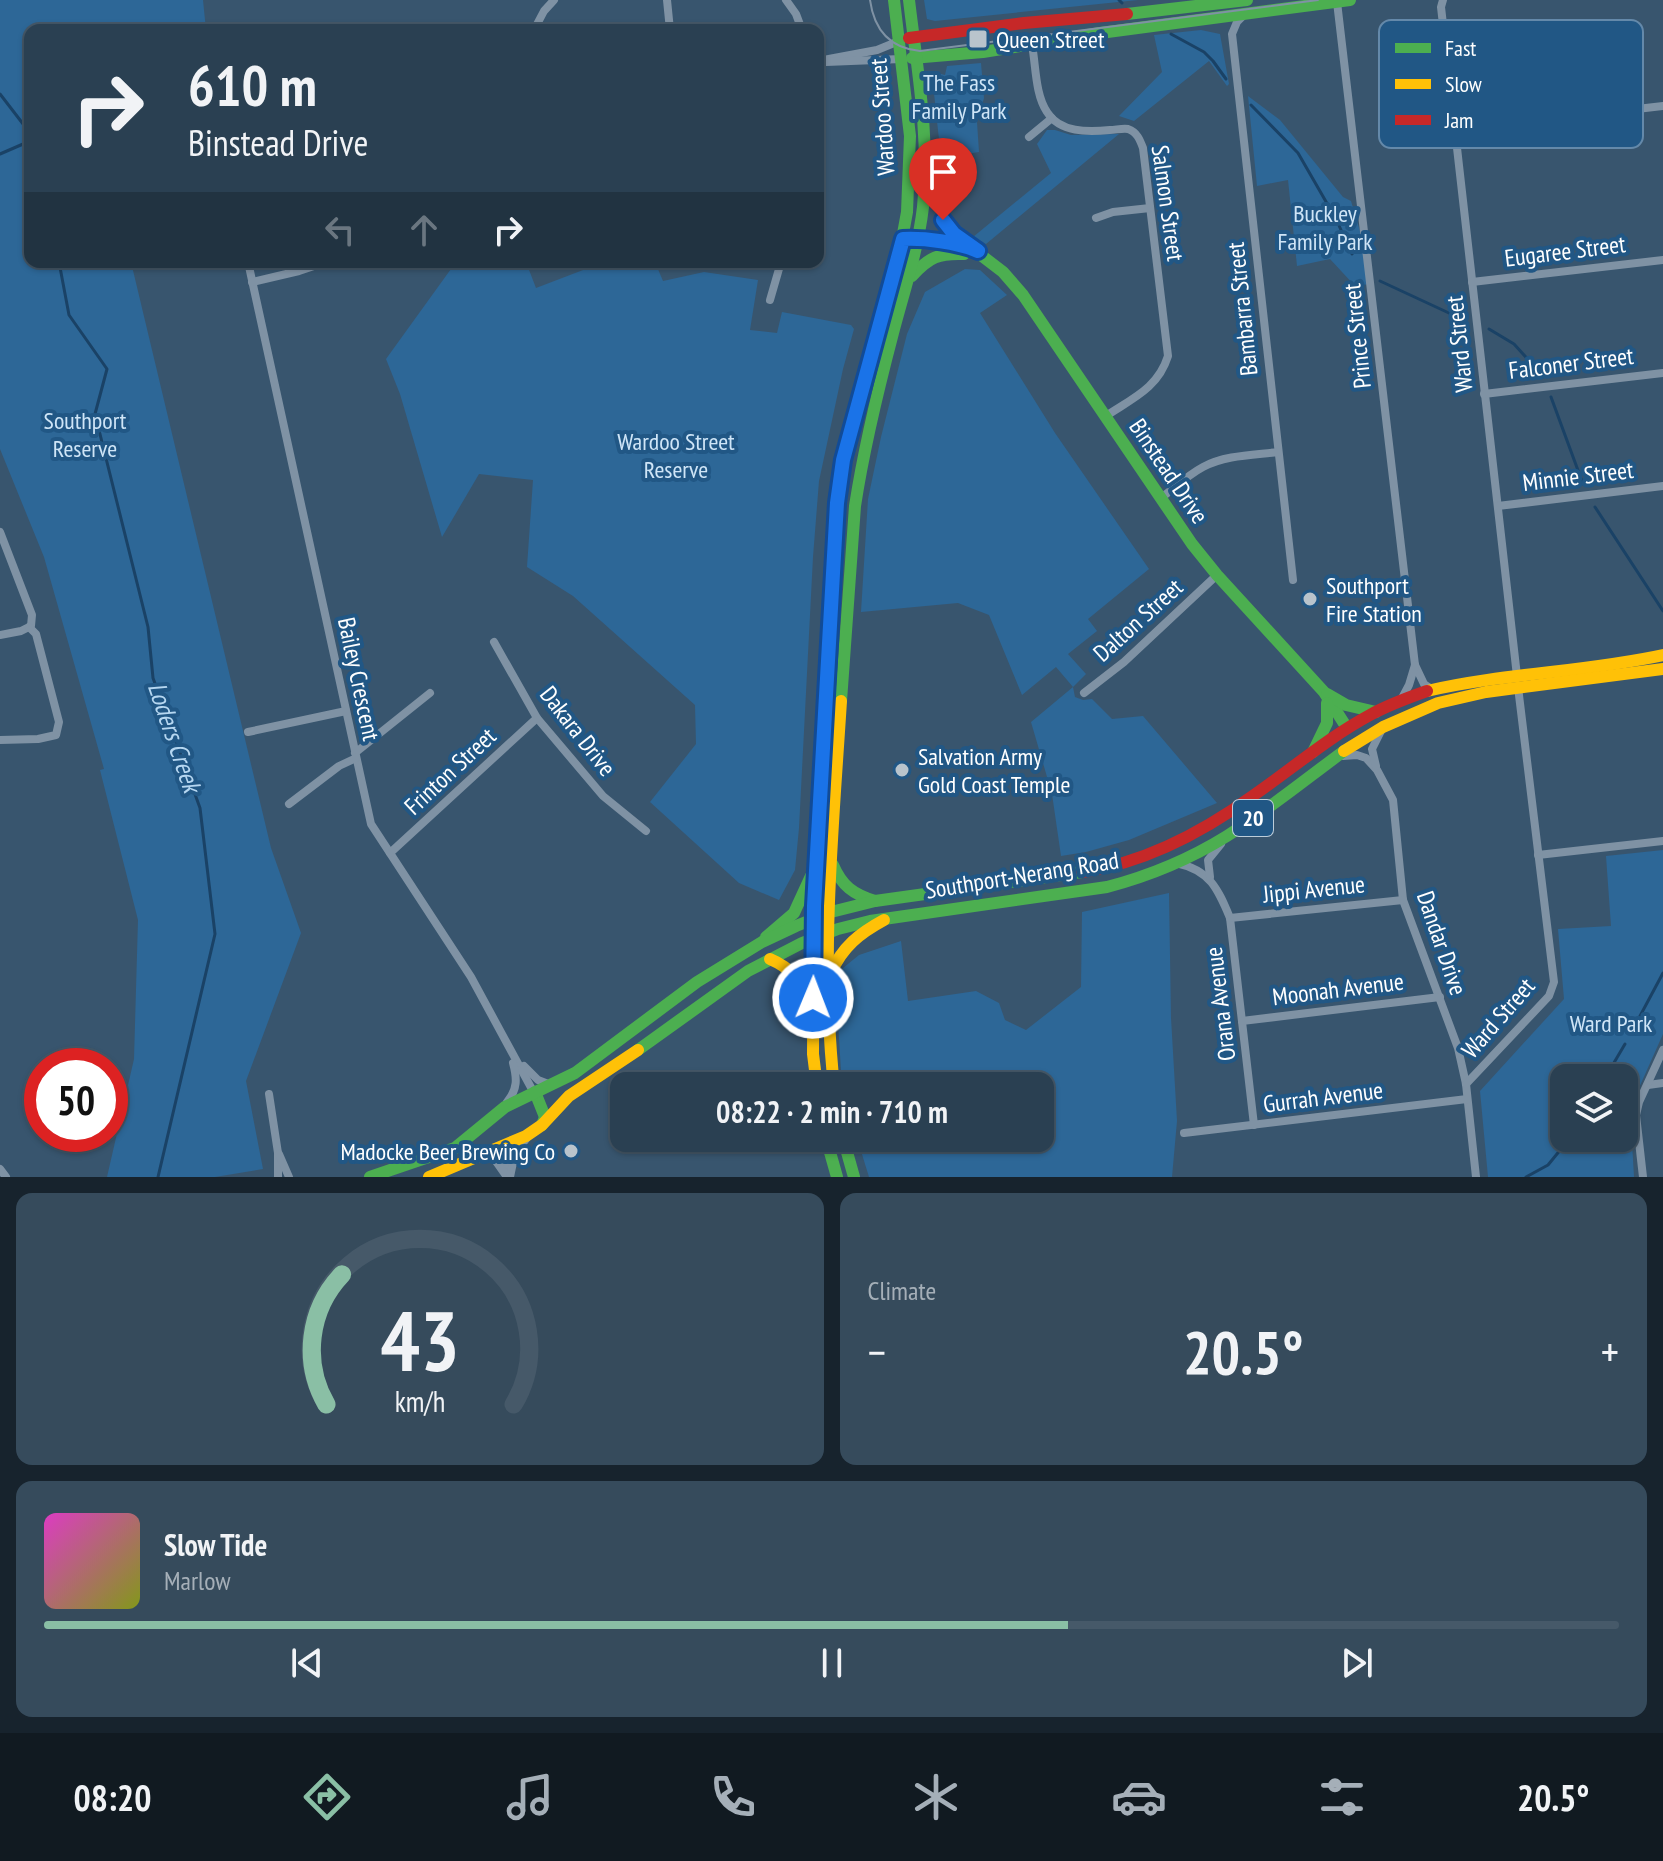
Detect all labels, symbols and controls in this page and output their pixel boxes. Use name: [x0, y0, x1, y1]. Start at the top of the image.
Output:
legend: [1379, 20, 1643, 148]
place label: Queen Street: [996, 24, 1105, 55]
marker: Queen Street: [967, 28, 989, 50]
text: Fast: [1445, 34, 1476, 62]
text: 610 m: [188, 49, 317, 121]
icon: right: [56, 56, 160, 160]
street label: Wardoo Street: [862, 57, 902, 177]
park label: The Fass Family Park: [911, 67, 1007, 126]
text: Slow: [1445, 70, 1482, 98]
text: Jam: [1444, 106, 1473, 134]
text: Binstead Drive: [188, 119, 368, 166]
pin: [909, 138, 977, 220]
street label: Salmon Street: [1145, 143, 1192, 263]
icon: arrive: [921, 150, 965, 194]
park label: Buckley Family Park: [1277, 198, 1373, 257]
icon: left: [318, 208, 362, 252]
icon: ahead: [402, 208, 446, 252]
icon: right: [486, 208, 530, 252]
street label: Eugaree Street: [1503, 228, 1628, 274]
street label: Bambarra Street: [1220, 240, 1264, 377]
street label: Prince Street: [1336, 282, 1378, 390]
street label: Ward Street: [1438, 294, 1479, 394]
street label: Falconer Street: [1507, 340, 1636, 386]
park label: Southport Reserve: [44, 405, 127, 464]
street label: Binstead Drive: [1123, 413, 1215, 529]
park label: Wardoo Street Reserve: [617, 426, 735, 485]
street label: Minnie Street: [1521, 454, 1636, 498]
place label: Southport Fire Station: [1326, 570, 1422, 629]
street label: Dalton Street: [1087, 571, 1189, 668]
marker: Southport Fire Station: [1301, 590, 1319, 608]
street label: Bailey Crescent: [331, 615, 387, 744]
water label: Loders Creek: [141, 678, 210, 799]
street label: Dakara Drive: [533, 680, 623, 782]
street label: Frinton Street: [398, 720, 503, 821]
place label: Salvation Army Gold Coast Temple: [918, 741, 1070, 800]
marker: Salvation Army Gold Coast Temple: [893, 761, 911, 779]
road number: 20: [1233, 800, 1273, 836]
street label: Southport-Nerang Road: [923, 844, 1121, 906]
street label: Jippi Avenue: [1261, 868, 1366, 910]
street label: Dandar Drive: [1410, 887, 1474, 999]
street label: Orana Avenue: [1198, 945, 1242, 1063]
position arrow: [771, 956, 855, 1040]
street label: Moonah Avenue: [1271, 966, 1405, 1012]
street label: Ward Street: [1455, 971, 1542, 1065]
park label: Ward Park: [1570, 1008, 1653, 1039]
speed limit sign: 50: [24, 1048, 128, 1152]
map controls: [1550, 1064, 1638, 1152]
button: layers: [1550, 1064, 1638, 1152]
street label: Gurrah Avenue: [1261, 1074, 1385, 1120]
text: 08:22 · 2 min · 710 m: [716, 1092, 948, 1131]
place label: Madocke Beer Brewing Co: [340, 1136, 555, 1167]
marker: Madocke Beer Brewing Co: [562, 1142, 580, 1160]
text: Climate: [868, 1274, 936, 1307]
text: 43: [380, 1286, 460, 1394]
text: 20.5°: [1183, 1313, 1304, 1391]
text: −: [868, 1323, 886, 1380]
text: +: [1601, 1323, 1619, 1380]
text: km/h: [394, 1383, 445, 1420]
text: Slow Tide: [164, 1525, 267, 1564]
text: Marlow: [164, 1564, 230, 1597]
icon: previous: [285, 1641, 329, 1685]
icon: pause: [810, 1641, 854, 1685]
icon: next: [1335, 1641, 1379, 1685]
icon: directions: [299, 1769, 355, 1825]
icon: music: [502, 1769, 558, 1825]
icon: phone: [705, 1769, 761, 1825]
icon: climate: [908, 1769, 964, 1825]
icon: car: [1111, 1769, 1167, 1825]
icon: filters: [1314, 1769, 1370, 1825]
text: 08:20: [74, 1774, 151, 1821]
text: 20.5°: [1517, 1774, 1589, 1821]

